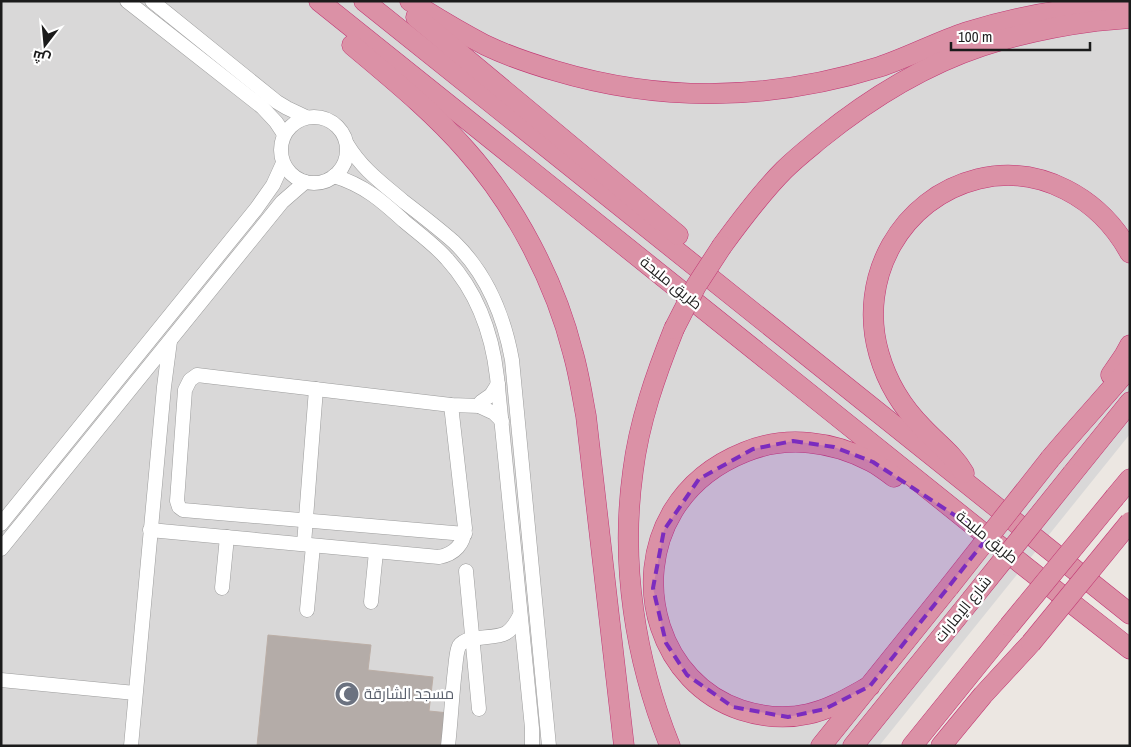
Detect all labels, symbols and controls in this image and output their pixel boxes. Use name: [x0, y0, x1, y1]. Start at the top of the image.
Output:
north arrow: [20, 20, 70, 70]
scale bar: [951, 20, 1090, 52]
text: 100 m: [958, 26, 992, 47]
text: ش: [30, 46, 53, 69]
street label: طريق مليحة: [636, 251, 707, 314]
street label: طريق مليحة: [952, 505, 1023, 568]
street label: شارع الإمارات: [929, 571, 997, 647]
mosque icon: مسجد الشارقة: [334, 681, 360, 707]
place label: مسجد الشارقة: [364, 683, 454, 704]

